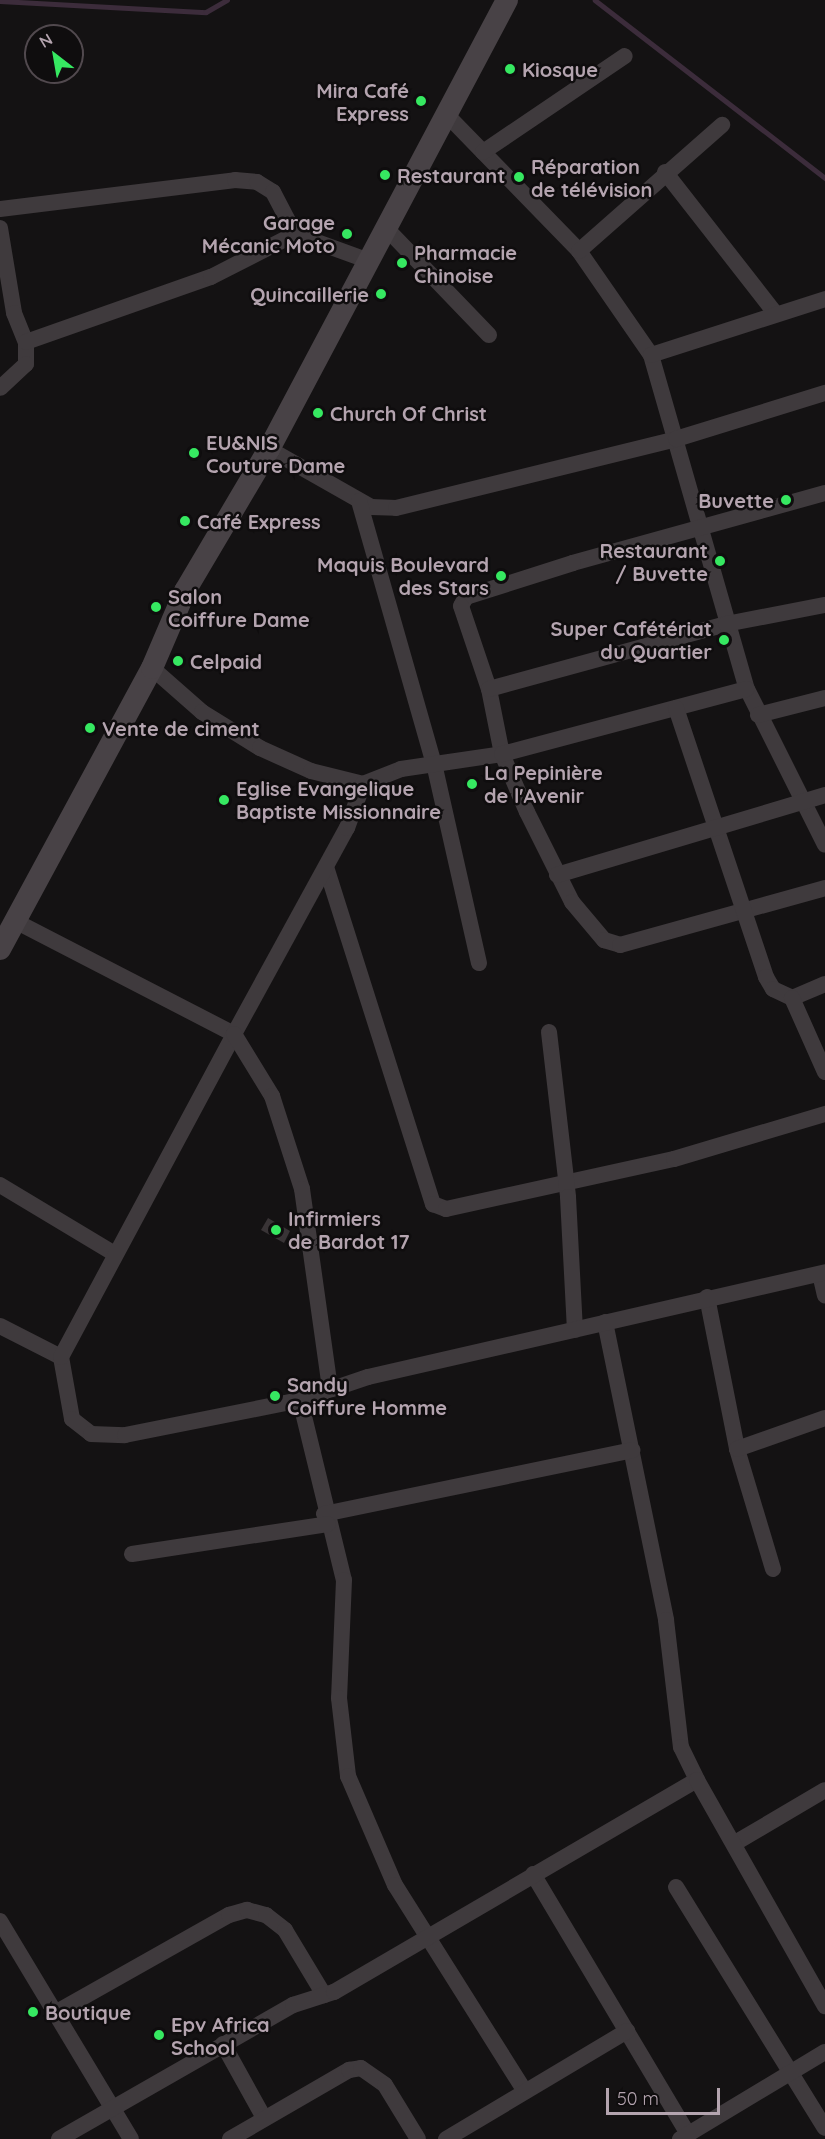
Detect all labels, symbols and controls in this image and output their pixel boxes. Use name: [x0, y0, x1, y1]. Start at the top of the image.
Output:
north arrow: [24, 24, 84, 84]
text: N: [36, 29, 56, 52]
place label: Kiosque: [522, 57, 598, 81]
marker: Kiosque: [503, 62, 517, 76]
place label: Mira Café Express: [316, 78, 409, 125]
marker: Mira Café Express: [414, 94, 428, 108]
place label: Réparation de télévision: [531, 154, 652, 201]
place label: Restaurant: [397, 163, 505, 187]
marker: Restaurant: [378, 168, 392, 182]
marker: Réparation de télévision: [512, 170, 526, 184]
place label: Garage Mécanic Moto: [202, 210, 335, 257]
marker: Garage Mécanic Moto: [340, 227, 354, 241]
place label: Pharmacie Chinoise: [414, 240, 517, 287]
marker: Pharmacie Chinoise: [395, 256, 409, 270]
place label: Quincaillerie: [250, 282, 369, 306]
marker: Quincaillerie: [374, 287, 388, 301]
place label: Church Of Christ: [330, 401, 487, 425]
marker: Church Of Christ: [311, 406, 325, 420]
place label: EU&NIS Couture Dame: [206, 430, 345, 477]
marker: EU&NIS Couture Dame: [187, 446, 201, 460]
place label: Buvette: [698, 488, 774, 512]
marker: Buvette: [779, 493, 793, 507]
place label: Café Express: [197, 509, 321, 533]
marker: Café Express: [178, 514, 192, 528]
place label: Restaurant / Buvette: [600, 538, 708, 585]
place label: Maquis Boulevard des Stars: [317, 552, 489, 599]
marker: Restaurant / Buvette: [713, 554, 727, 568]
marker: Maquis Boulevard des Stars: [494, 569, 508, 583]
place label: Salon Coiffure Dame: [168, 584, 310, 631]
marker: Salon Coiffure Dame: [149, 600, 163, 614]
place label: Super Cafétériat du Quartier: [551, 616, 712, 663]
marker: Super Cafétériat du Quartier: [717, 633, 731, 647]
place label: Celpaid: [190, 649, 262, 673]
marker: Celpaid: [171, 654, 185, 668]
place label: Vente de ciment: [102, 716, 260, 740]
marker: Vente de ciment: [83, 721, 97, 735]
place label: La Pepinière de l'Avenir: [484, 760, 603, 807]
place label: Eglise Evangelique Baptiste Missionnaire: [236, 777, 441, 824]
marker: La Pepinière de l'Avenir: [465, 777, 479, 791]
marker: Eglise Evangelique Baptiste Missionnaire: [217, 793, 231, 807]
place label: Infirmiers de Bardot 17: [288, 1206, 409, 1253]
marker: Infirmiers de Bardot 17: [269, 1223, 283, 1237]
place label: Sandy Coiffure Homme: [287, 1372, 447, 1419]
marker: Sandy Coiffure Homme: [268, 1389, 282, 1403]
place label: Boutique: [45, 2000, 131, 2024]
marker: Boutique: [26, 2005, 40, 2019]
place label: Epv Africa School: [171, 2012, 270, 2059]
marker: Epv Africa School: [152, 2028, 166, 2042]
scale bar: [609, 2076, 723, 2114]
text: 50 m: [617, 2087, 659, 2110]

